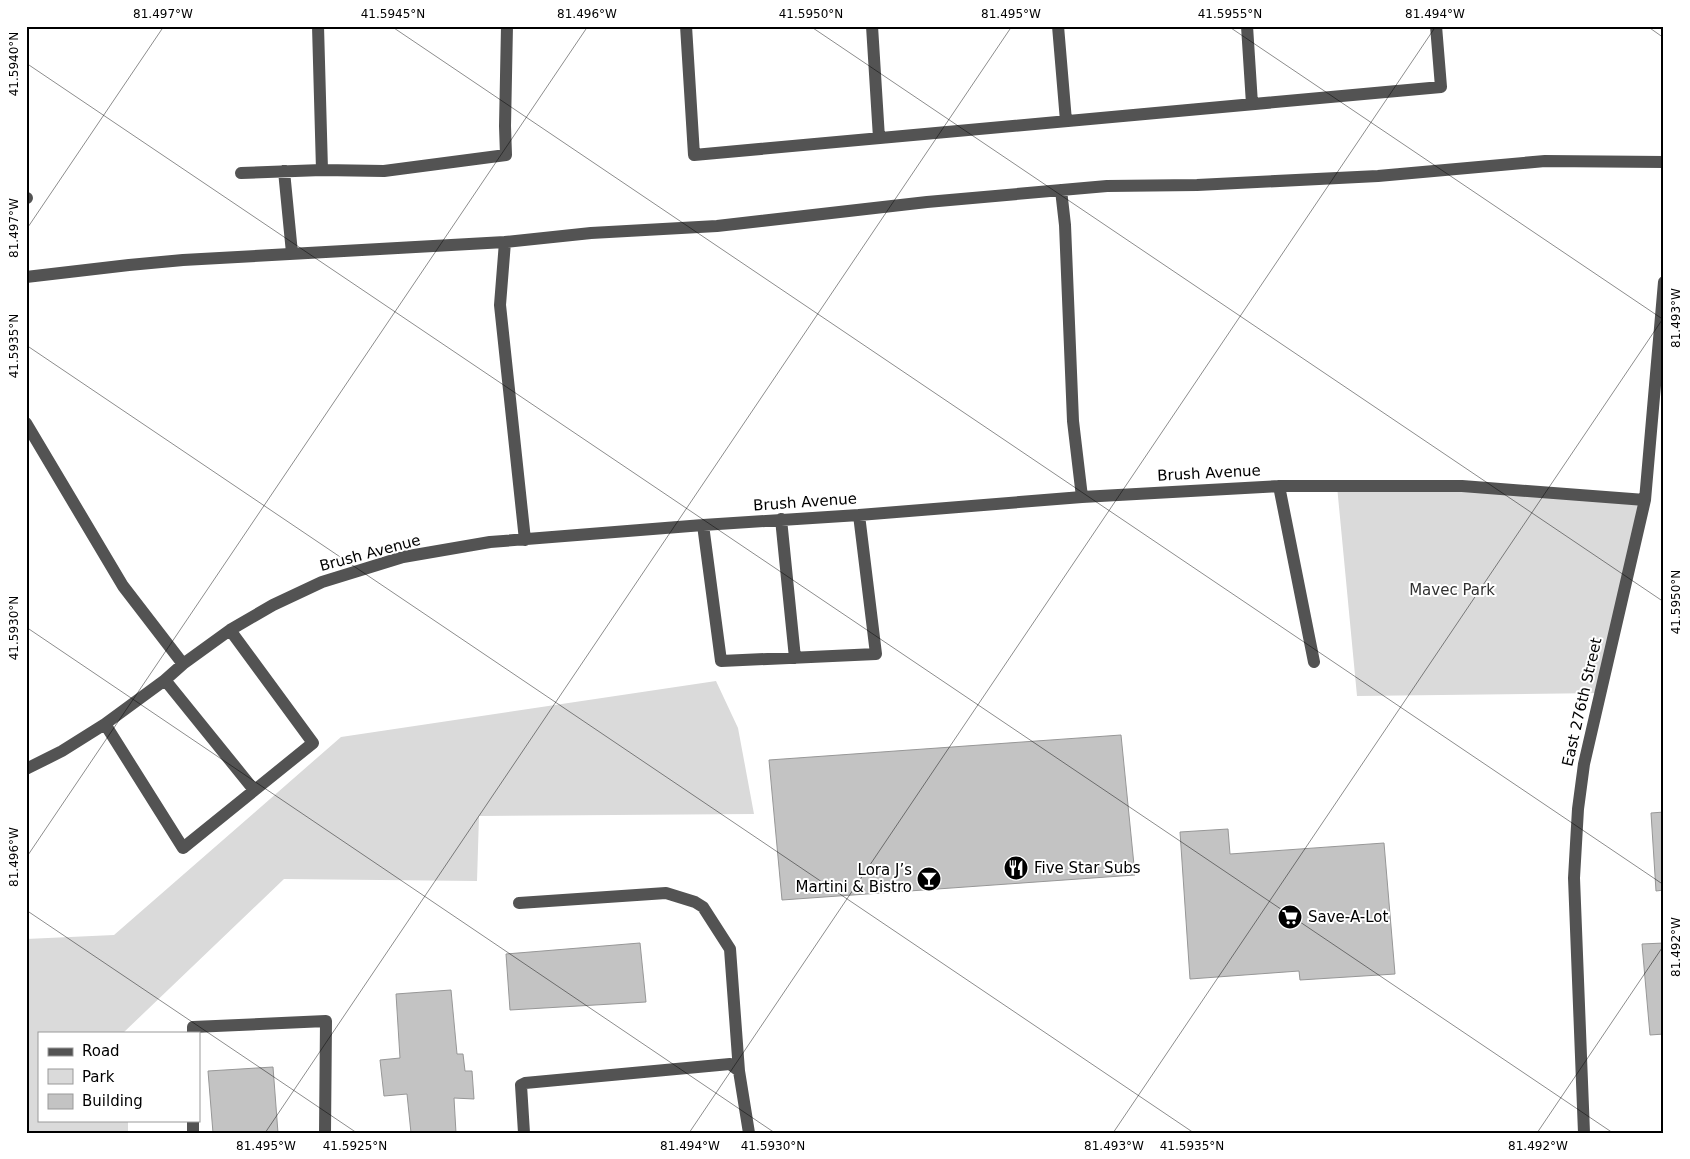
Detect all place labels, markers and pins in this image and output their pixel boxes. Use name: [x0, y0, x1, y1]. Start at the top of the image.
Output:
restaurant icon: Five Star Subs: [1003, 855, 1029, 881]
place label: Five Star Subs: [1034, 859, 1141, 877]
place label: Lora J’s Martini & Bistro: [796, 861, 912, 896]
bar icon: Lora J’s Martini & Bistro: [916, 866, 942, 892]
supermarket icon: Save-A-Lot: [1277, 904, 1303, 930]
place label: Save-A-Lot: [1308, 908, 1389, 926]

